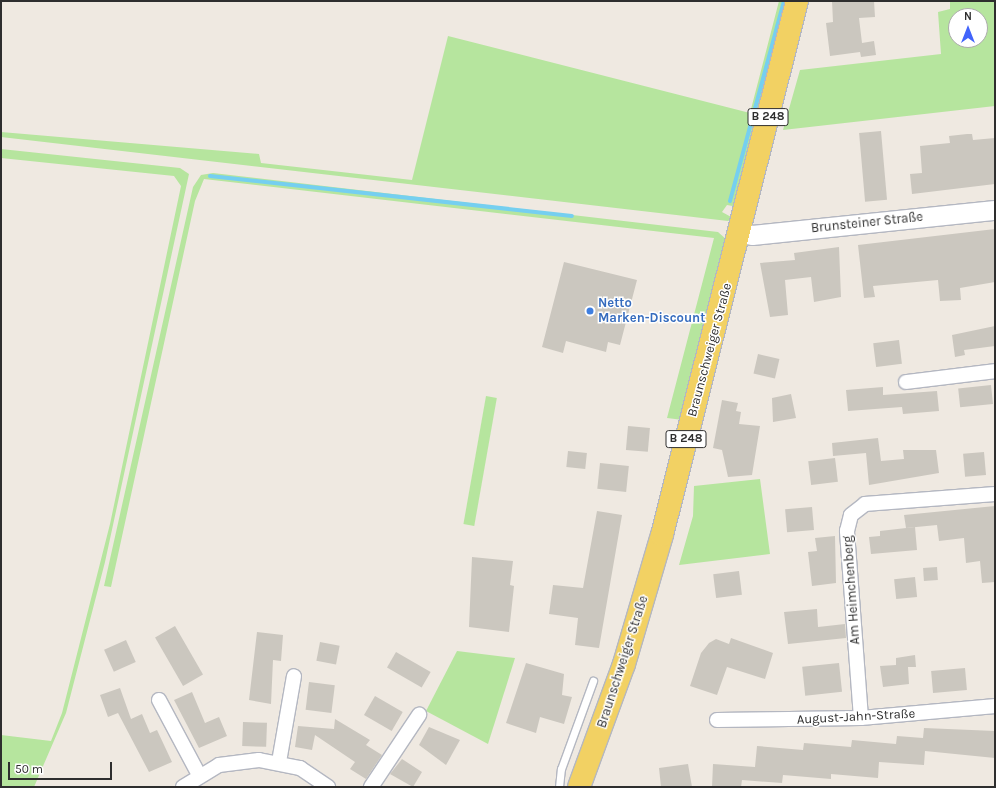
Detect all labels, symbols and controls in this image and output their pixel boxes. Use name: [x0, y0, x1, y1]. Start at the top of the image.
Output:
north arrow: [948, 8, 988, 48]
text: N: [964, 10, 972, 23]
road number: B 248: [747, 107, 789, 127]
street label: Brunsteiner Straße: [810, 209, 924, 237]
street label: Braunschweiger Straße: [685, 281, 735, 419]
place label: Netto Marken-Discount: [598, 296, 705, 327]
marker: Netto Marken-Discount: [585, 306, 595, 316]
road number: B 248: [665, 429, 707, 449]
street label: Am Heimchenberg: [840, 535, 864, 645]
street label: Braunschweiger Straße: [594, 594, 652, 730]
street label: August-Jahn-Straße: [796, 706, 916, 728]
scale bar: [10, 754, 114, 780]
text: 50 m: [15, 762, 43, 776]

